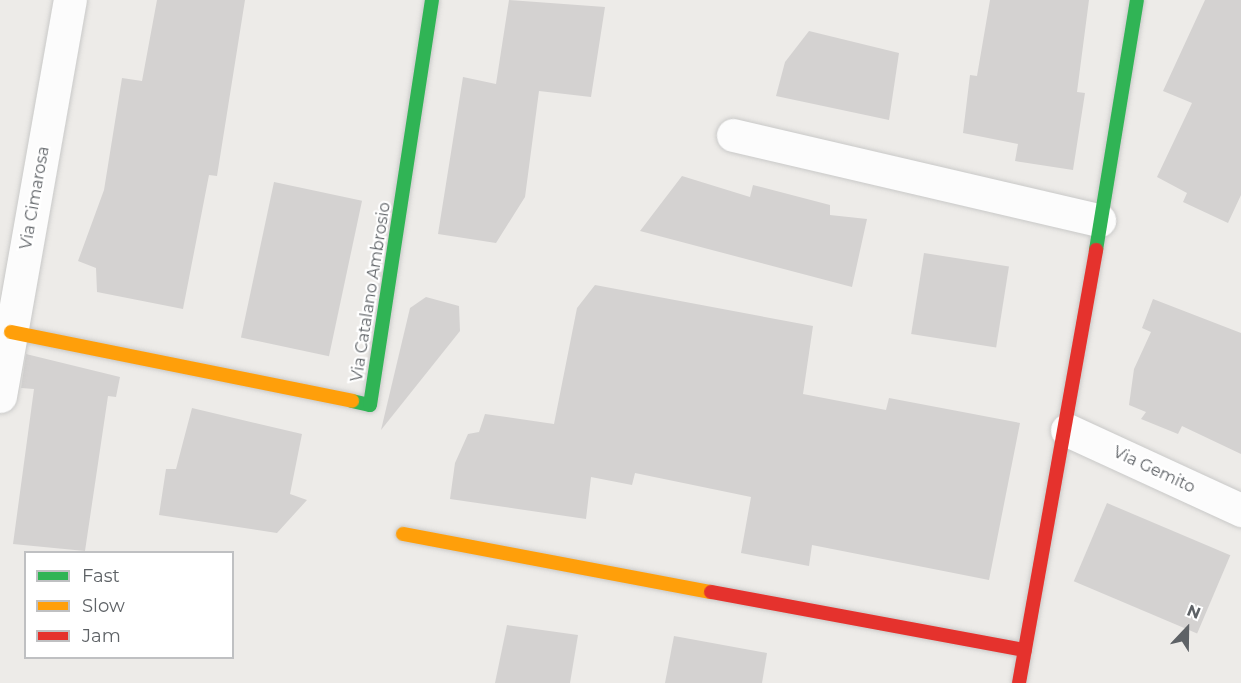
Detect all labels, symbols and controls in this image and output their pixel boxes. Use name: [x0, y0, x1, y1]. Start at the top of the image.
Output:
street label: Via Cimarosa: [16, 145, 54, 251]
street label: Via Catalano Ambrosio: [347, 201, 395, 383]
street label: Via Gemito: [1110, 443, 1198, 497]
legend: [24, 551, 234, 659]
text: Fast: [82, 565, 120, 587]
text: Slow: [82, 595, 125, 617]
north arrow: [1157, 599, 1217, 659]
text: N: [1184, 601, 1203, 623]
text: Jam: [82, 625, 121, 647]

